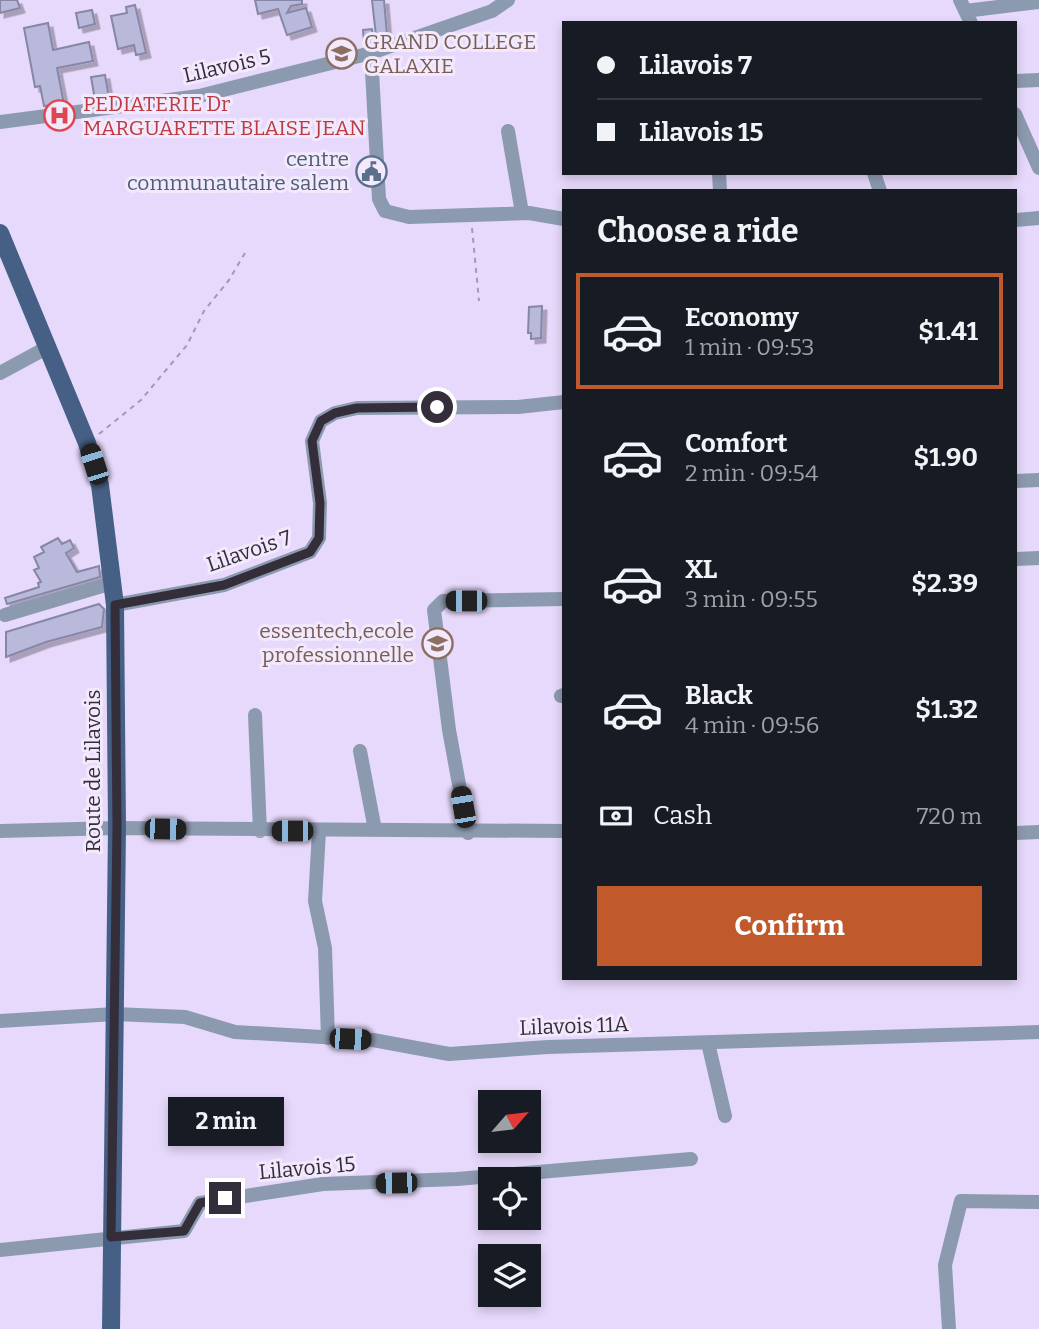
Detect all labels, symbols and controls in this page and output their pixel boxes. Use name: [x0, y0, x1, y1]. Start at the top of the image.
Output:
place label: GRAND COLLEGE GALAXIE: [364, 29, 536, 79]
school or university icon: GRAND COLLEGE GALAXIE: [324, 37, 358, 71]
street label: Lilavois 5: [181, 43, 273, 89]
text: Lilavois 7: [639, 50, 752, 81]
place label: PEDIATERIE Dr MARGUARETTE BLAISE JEAN: [83, 91, 366, 141]
hospital icon: PEDIATERIE Dr MARGUARETTE BLAISE JEAN: [43, 99, 77, 133]
text: Lilavois 15: [639, 117, 763, 148]
place label: centre communautaire salem: [127, 146, 349, 196]
public building icon: centre communautaire salem: [355, 154, 389, 188]
text: Choose a ride: [597, 212, 798, 250]
icon: car: [601, 300, 664, 363]
text: Economy: [685, 302, 799, 333]
text: $1.41: [918, 316, 978, 347]
text: 1 min · 09:53: [685, 333, 814, 361]
route start: [421, 391, 453, 423]
icon: car: [601, 426, 664, 489]
text: Comfort: [685, 428, 788, 459]
car: [78, 441, 111, 487]
text: $1.90: [914, 442, 978, 473]
text: 2 min · 09:54: [685, 459, 818, 487]
street label: Lilavois 7: [203, 524, 295, 578]
icon: car: [601, 552, 664, 615]
text: XL: [685, 554, 717, 585]
text: $2.39: [911, 568, 978, 599]
text: 3 min · 09:55: [685, 585, 818, 613]
car: [446, 591, 488, 612]
place label: essentech,ecole professionnelle: [259, 618, 414, 668]
school or university icon: essentech,ecole professionnelle: [420, 626, 454, 660]
icon: car: [601, 678, 664, 741]
text: Black: [685, 680, 753, 711]
street label: Route de Lilavois: [80, 690, 106, 852]
text: $1.32: [915, 694, 978, 725]
text: 4 min · 09:56: [685, 711, 819, 739]
car: [450, 784, 477, 830]
icon: cash: [597, 797, 635, 835]
text: Cash: [653, 800, 712, 831]
text: 720 m: [917, 802, 982, 830]
car: [144, 818, 187, 840]
car: [272, 821, 314, 842]
button: Confirm: [597, 886, 982, 966]
street label: Lilavois 11A: [519, 1011, 629, 1041]
car: [329, 1028, 372, 1050]
north arrow: [478, 1090, 541, 1153]
map controls: [478, 1090, 541, 1307]
callout: 2 min: [167, 1096, 283, 1146]
text: 2 min: [195, 1107, 257, 1135]
street label: Lilavois 15: [257, 1151, 357, 1185]
button: locate: [478, 1167, 541, 1230]
car: [375, 1172, 418, 1194]
route end: [209, 1182, 241, 1214]
button: layers: [478, 1244, 541, 1307]

